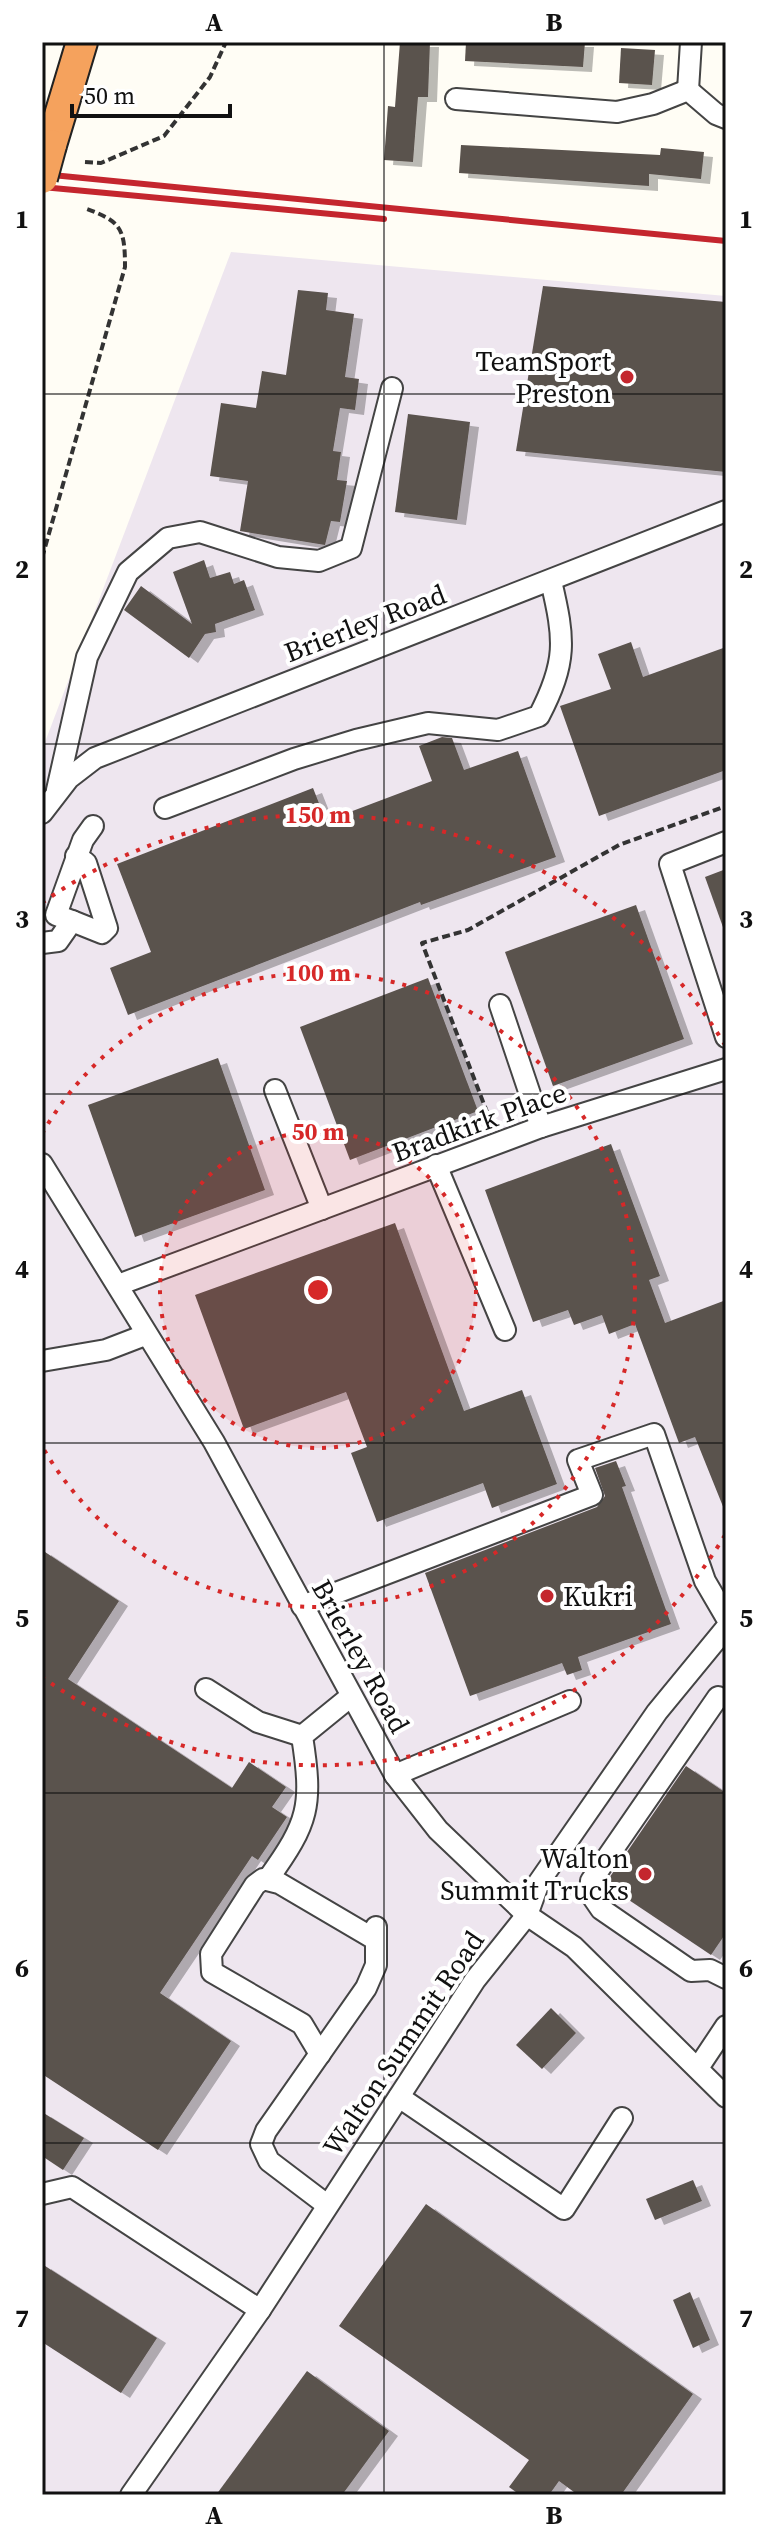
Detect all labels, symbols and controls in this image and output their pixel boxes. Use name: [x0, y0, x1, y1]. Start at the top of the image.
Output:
text: A: [205, 4, 223, 40]
text: B: [546, 4, 563, 40]
scale bar: [72, 68, 230, 118]
text: 50 m: [84, 79, 135, 112]
text: 1: [15, 201, 29, 237]
text: 1: [739, 201, 753, 237]
place label: TeamSport Preston: [475, 342, 612, 412]
marker: TeamSport Preston: [618, 368, 636, 386]
text: 2: [15, 551, 29, 587]
text: 2: [739, 551, 753, 587]
street label: Brierley Road: [279, 575, 451, 671]
text: 150 m: [285, 798, 351, 831]
text: 3: [15, 901, 29, 937]
text: 3: [739, 901, 753, 937]
text: 100 m: [285, 956, 351, 989]
street label: Bradkirk Place: [386, 1073, 572, 1171]
text: 50 m: [292, 1115, 345, 1148]
text: 4: [15, 1251, 29, 1287]
text: 4: [739, 1251, 753, 1287]
centre of rings: [304, 1276, 332, 1304]
street label: Brierley Road: [303, 1572, 419, 1740]
place label: Kukri: [563, 1577, 633, 1615]
marker: Kukri: [538, 1587, 556, 1605]
text: 5: [15, 1600, 29, 1636]
text: 5: [739, 1600, 753, 1636]
place label: Walton Summit Trucks: [440, 1839, 629, 1909]
marker: Walton Summit Trucks: [636, 1865, 654, 1883]
street label: Walton Summit Road: [313, 1923, 493, 2163]
text: 6: [15, 1950, 29, 1986]
text: 6: [739, 1950, 753, 1986]
text: 7: [15, 2300, 29, 2336]
text: 7: [739, 2300, 753, 2336]
text: A: [205, 2497, 223, 2533]
text: B: [546, 2497, 563, 2533]

